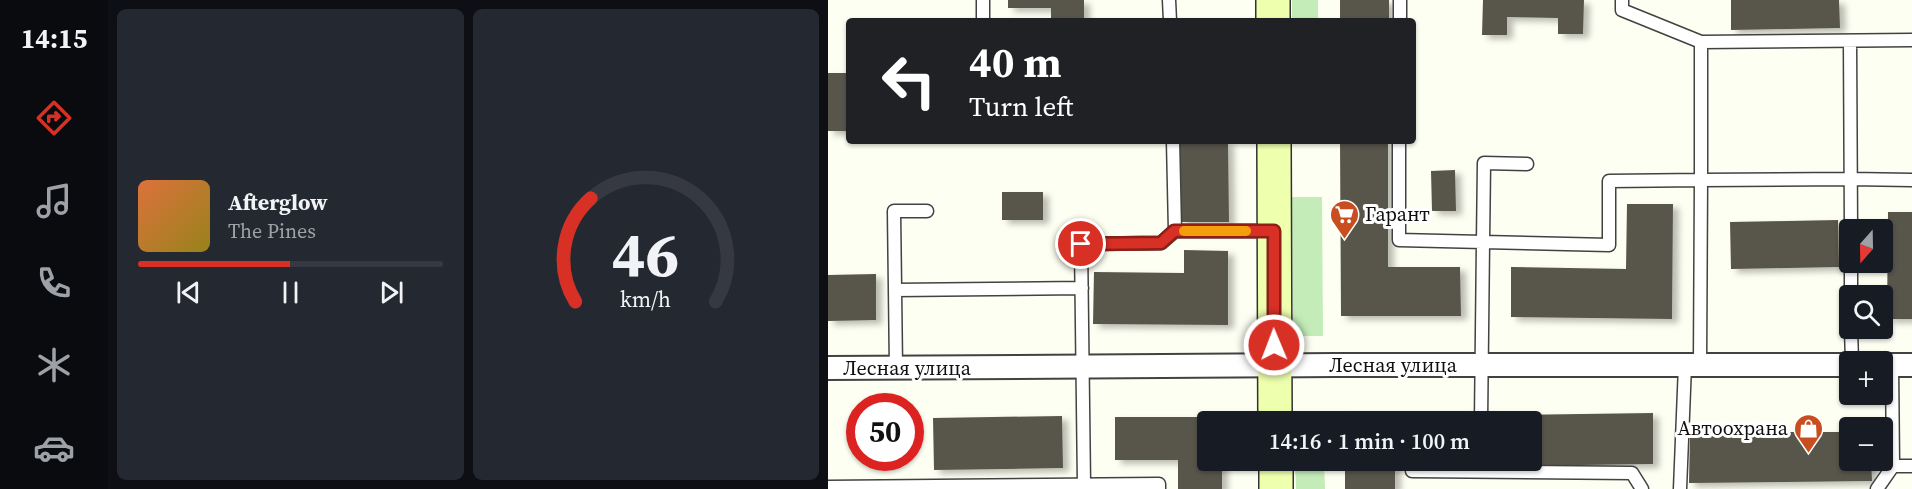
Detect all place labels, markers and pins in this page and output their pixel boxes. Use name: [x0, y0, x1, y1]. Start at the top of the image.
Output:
supermarket icon: Гарант: [1328, 198, 1360, 240]
place label: Гарант: [1365, 200, 1430, 228]
pin: [1055, 218, 1106, 269]
shop icon: Автоохрана: [1793, 412, 1825, 454]
place label: Автоохрана: [1678, 414, 1789, 442]

